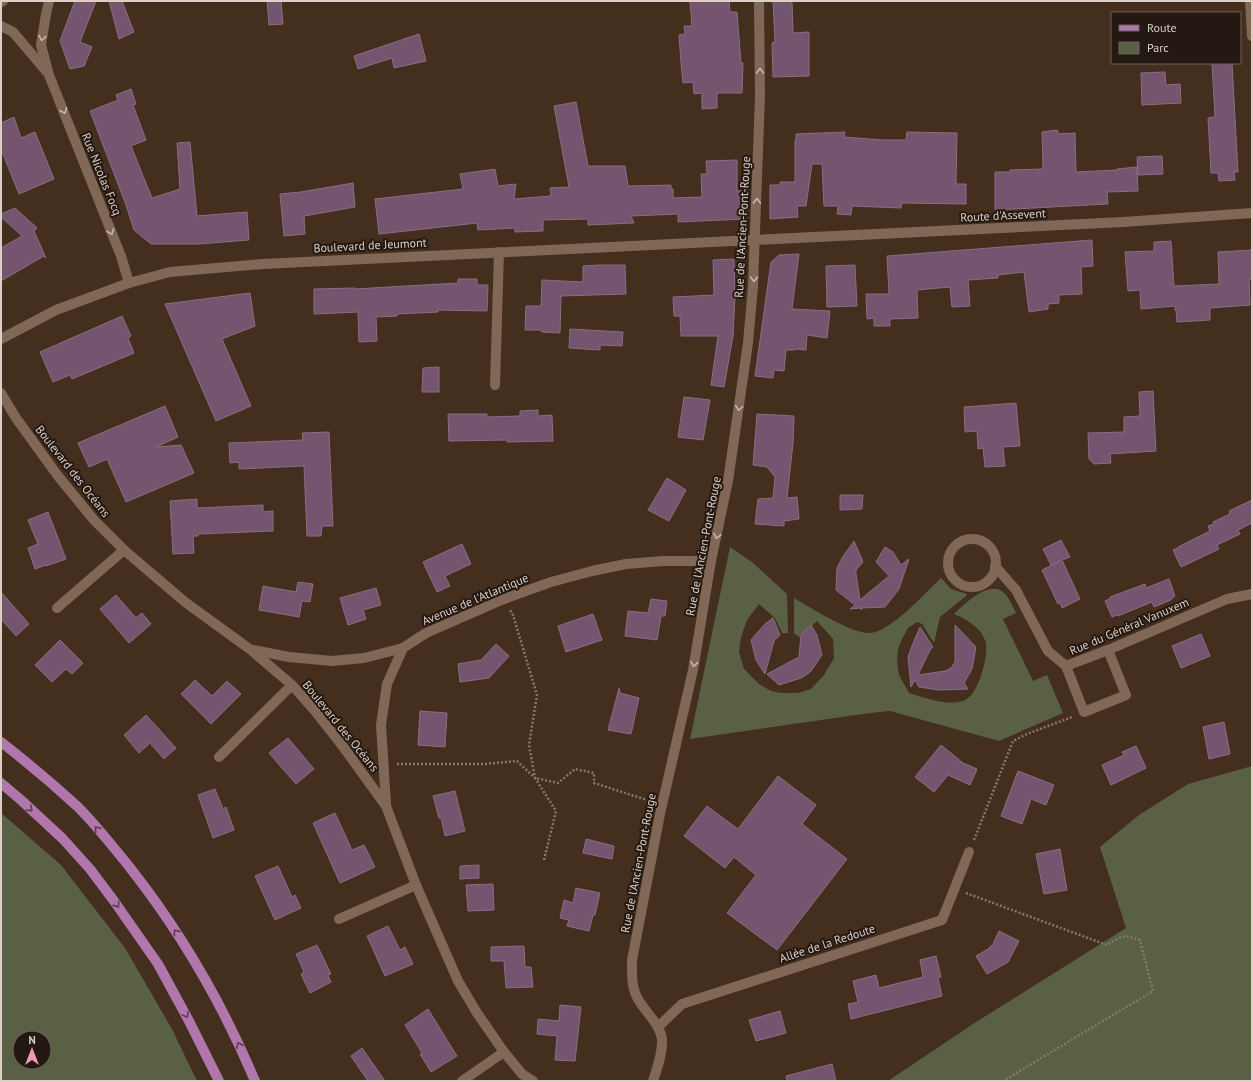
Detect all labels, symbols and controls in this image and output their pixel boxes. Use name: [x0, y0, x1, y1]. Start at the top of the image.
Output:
legend: [1111, 12, 1241, 64]
text: Route: [1147, 20, 1177, 35]
one-way arrow: [38, 35, 47, 41]
text: Parc: [1147, 40, 1169, 55]
one-way arrow: [756, 68, 764, 74]
one-way arrow: [59, 108, 67, 115]
street label: Rue Nicolas Focq: [79, 131, 125, 217]
street label: Rue de l'Ancien-Pont-Rouge: [731, 156, 753, 298]
one-way arrow: [752, 198, 761, 204]
street label: Route d'Assevent: [960, 205, 1046, 225]
one-way arrow: [107, 229, 115, 236]
street label: Boulevard de Jeumont: [313, 235, 427, 255]
one-way arrow: [749, 276, 758, 282]
one-way arrow: [735, 405, 744, 411]
street label: Boulevard des Océans: [32, 422, 114, 520]
street label: Rue de l'Ancien-Pont-Rouge: [682, 475, 724, 617]
one-way arrow: [713, 533, 721, 539]
street label: Avenue de l'Atlantique: [419, 570, 531, 628]
street label: Rue du Général Vanuxem: [1067, 594, 1191, 658]
one-way arrow: [690, 661, 699, 667]
street label: Boulevard des Océans: [300, 678, 382, 774]
street label: Rue de l'Ancien-Pont-Rouge: [617, 792, 659, 934]
one-way arrow: [25, 804, 33, 812]
one-way arrow: [95, 826, 102, 833]
one-way arrow: [112, 901, 119, 908]
street label: Allée de la Redoute: [777, 920, 877, 966]
one-way arrow: [173, 929, 181, 936]
one-way arrow: [181, 1011, 189, 1018]
north arrow: [12, 1030, 52, 1070]
text: N: [28, 1033, 36, 1047]
one-way arrow: [236, 1042, 244, 1050]

